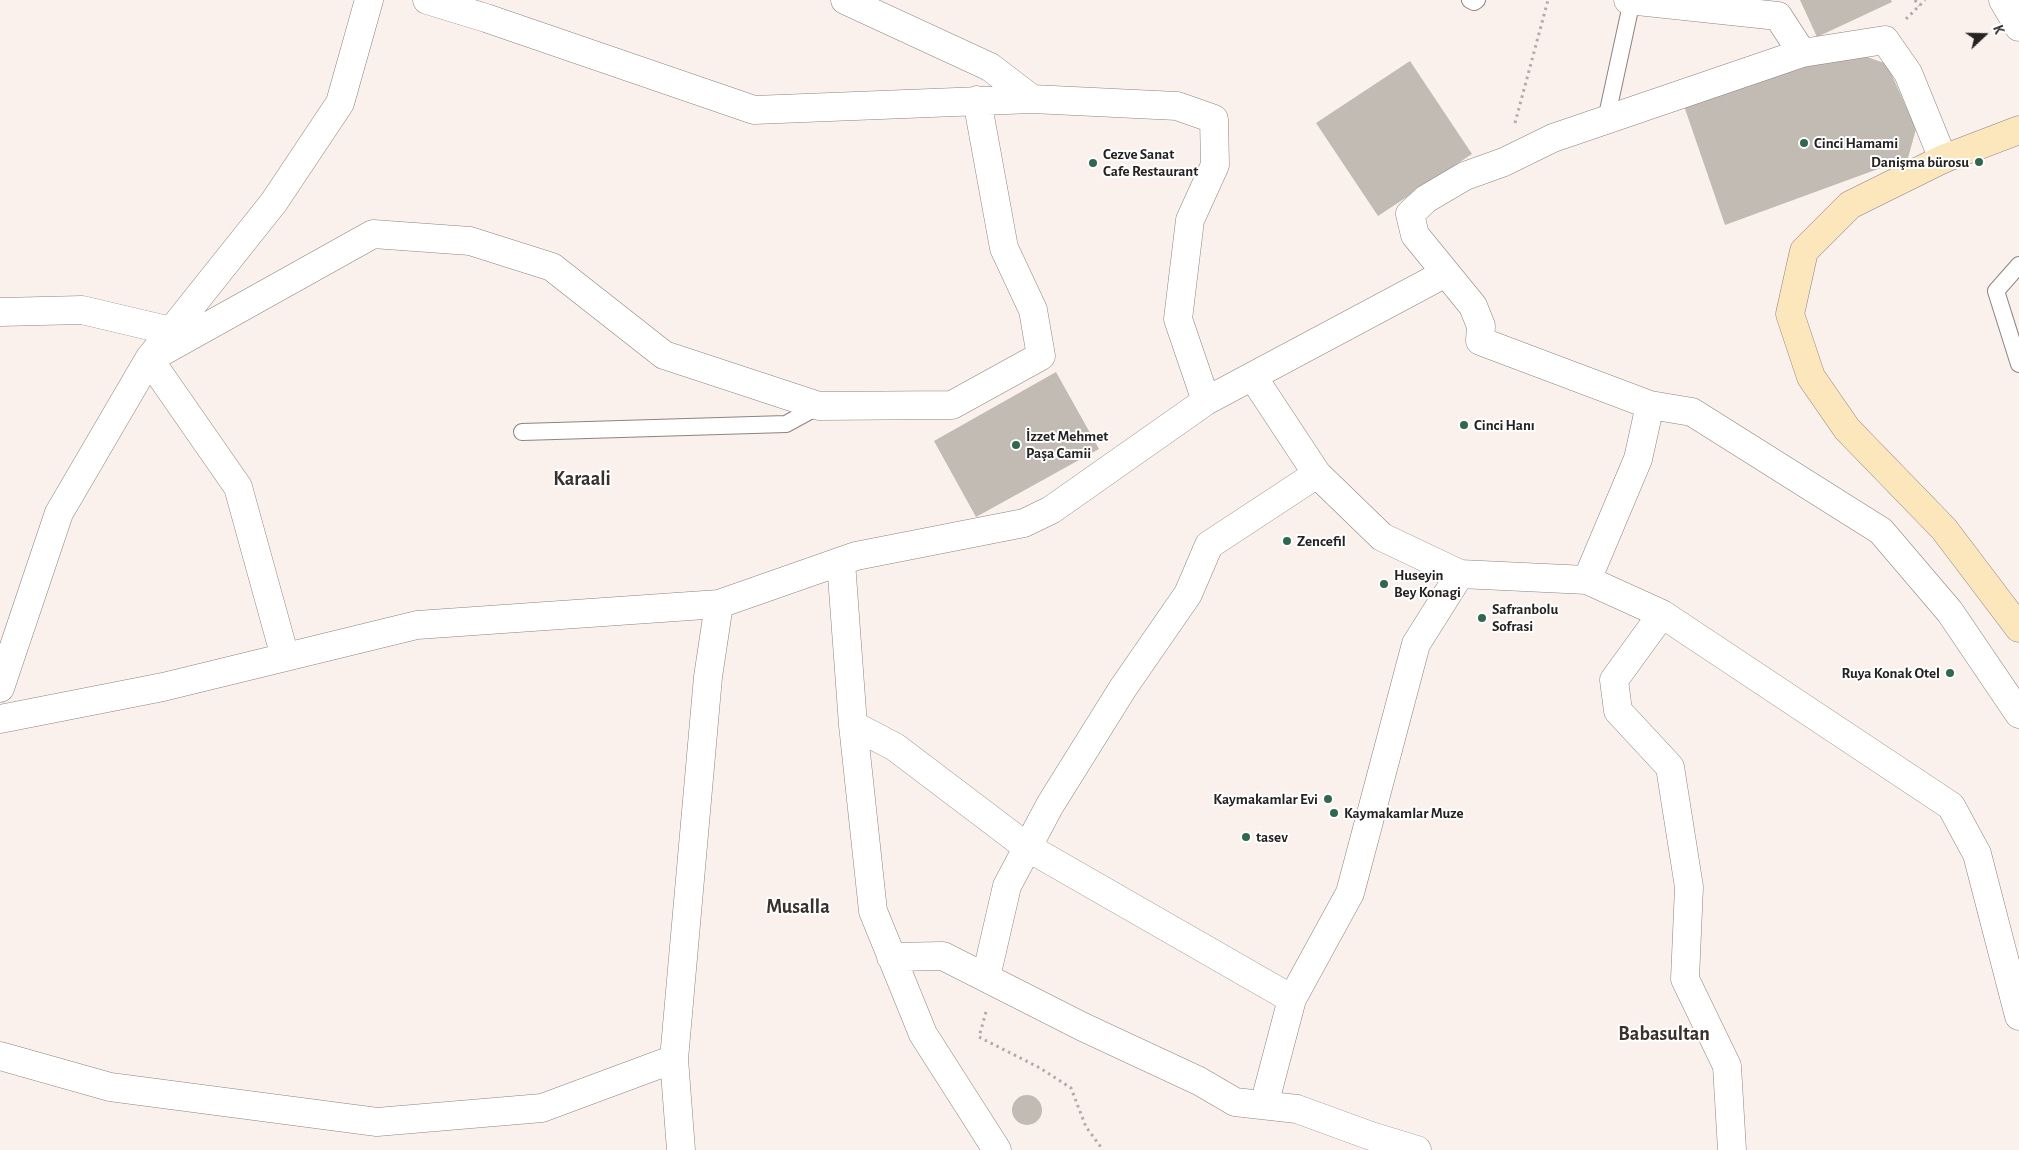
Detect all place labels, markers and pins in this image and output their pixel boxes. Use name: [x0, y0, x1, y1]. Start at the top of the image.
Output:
place label: Cinci Hamami: [1814, 134, 1898, 152]
marker: Cinci Hamami: [1798, 137, 1810, 149]
place label: Cezve Sanat Cafe Restaurant: [1103, 145, 1198, 180]
place label: Danişma bürosu: [1871, 153, 1969, 171]
marker: Danişma bürosu: [1973, 156, 1985, 168]
marker: Cezve Sanat Cafe Restaurant: [1087, 157, 1099, 169]
place label: Cinci Hanı: [1474, 416, 1535, 434]
marker: Cinci Hanı: [1458, 419, 1470, 431]
place label: İzzet Mehmet Paşa Camii: [1026, 427, 1108, 462]
marker: İzzet Mehmet Paşa Camii: [1010, 439, 1022, 451]
place label: Zencefil: [1297, 532, 1346, 550]
marker: Zencefil: [1281, 535, 1293, 547]
place label: Huseyin Bey Konagi: [1394, 566, 1461, 601]
marker: Huseyin Bey Konagi: [1378, 578, 1390, 590]
place label: Safranbolu Sofrasi: [1492, 600, 1558, 635]
marker: Safranbolu Sofrasi: [1476, 612, 1488, 624]
place label: Ruya Konak Otel: [1842, 664, 1940, 682]
marker: Ruya Konak Otel: [1944, 667, 1956, 679]
place label: Kaymakamlar Evi: [1213, 790, 1318, 808]
marker: Kaymakamlar Evi: [1322, 793, 1334, 805]
place label: Kaymakamlar Muze: [1344, 804, 1464, 822]
marker: Kaymakamlar Muze: [1328, 807, 1340, 819]
place label: tasev: [1256, 828, 1288, 846]
marker: tasev: [1240, 831, 1252, 843]

